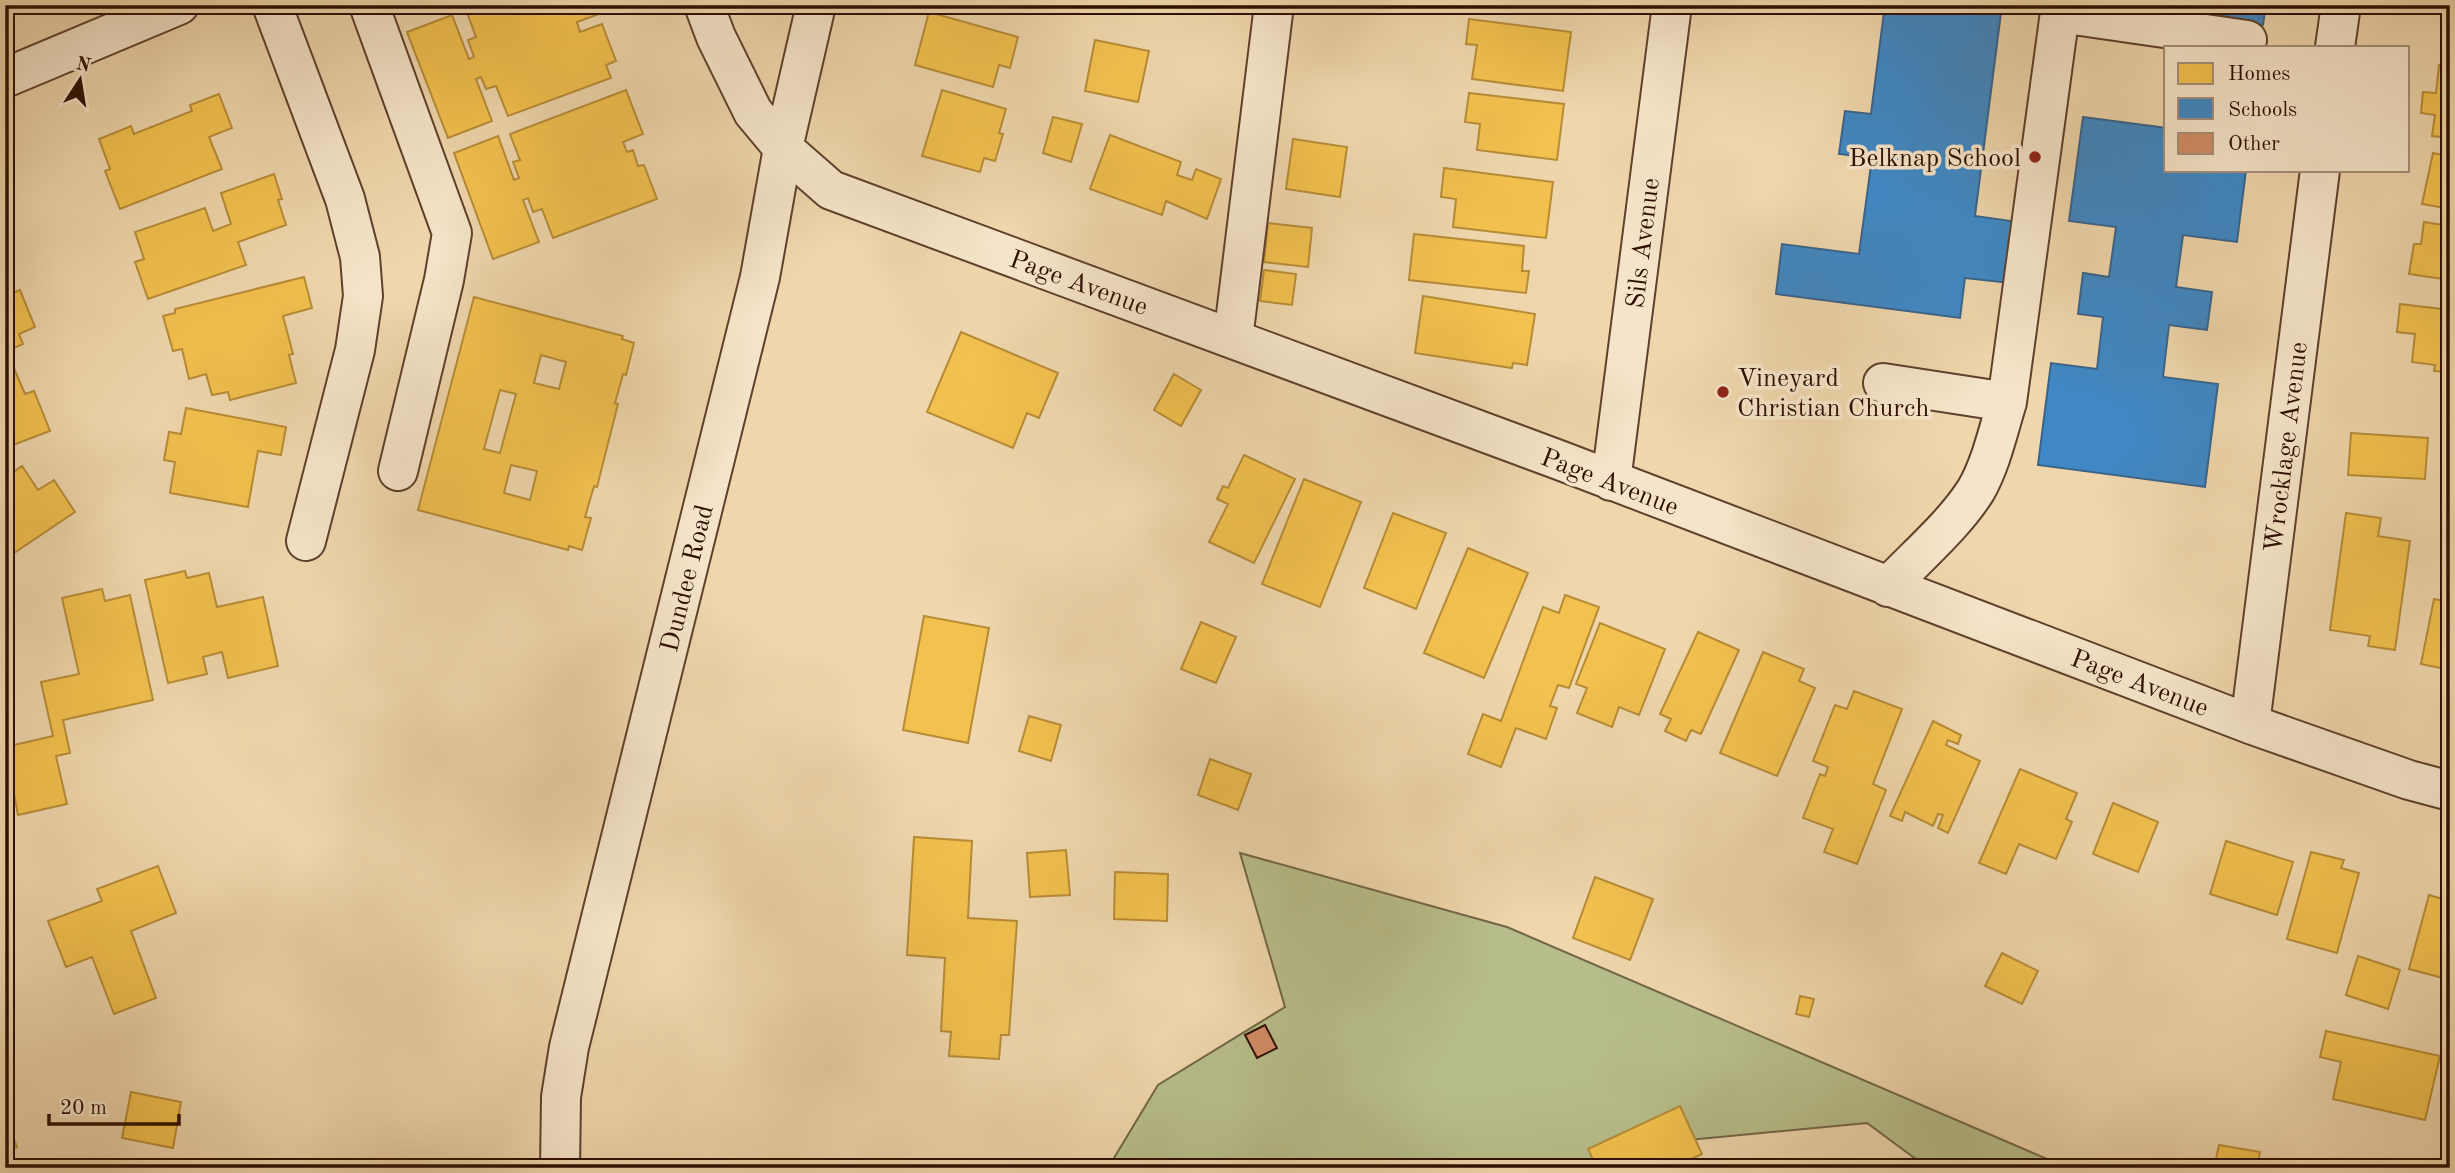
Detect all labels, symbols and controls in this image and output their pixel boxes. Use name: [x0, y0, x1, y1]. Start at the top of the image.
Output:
north arrow: [46, 46, 116, 116]
legend: [2164, 46, 2410, 172]
text: N: [74, 55, 93, 77]
text: Homes: [2228, 64, 2290, 85]
text: Schools: [2228, 100, 2297, 121]
text: Other: [2228, 134, 2280, 155]
place label: Belknap School: [1849, 146, 2021, 172]
marker: Belknap School: [2027, 149, 2043, 165]
street label: Sils Avenue: [1623, 176, 1665, 310]
street label: Page Avenue: [1006, 247, 1151, 321]
street label: Wrocklage Avenue: [2261, 340, 2313, 554]
place label: Vineyard Christian Church: [1737, 366, 1929, 422]
marker: Vineyard Christian Church: [1715, 384, 1731, 400]
street label: Page Avenue: [1537, 445, 1682, 521]
street label: Dundee Road: [657, 502, 719, 655]
street label: Page Avenue: [2067, 646, 2212, 722]
scale bar: [49, 1082, 178, 1126]
text: 20 m: [60, 1098, 107, 1119]

